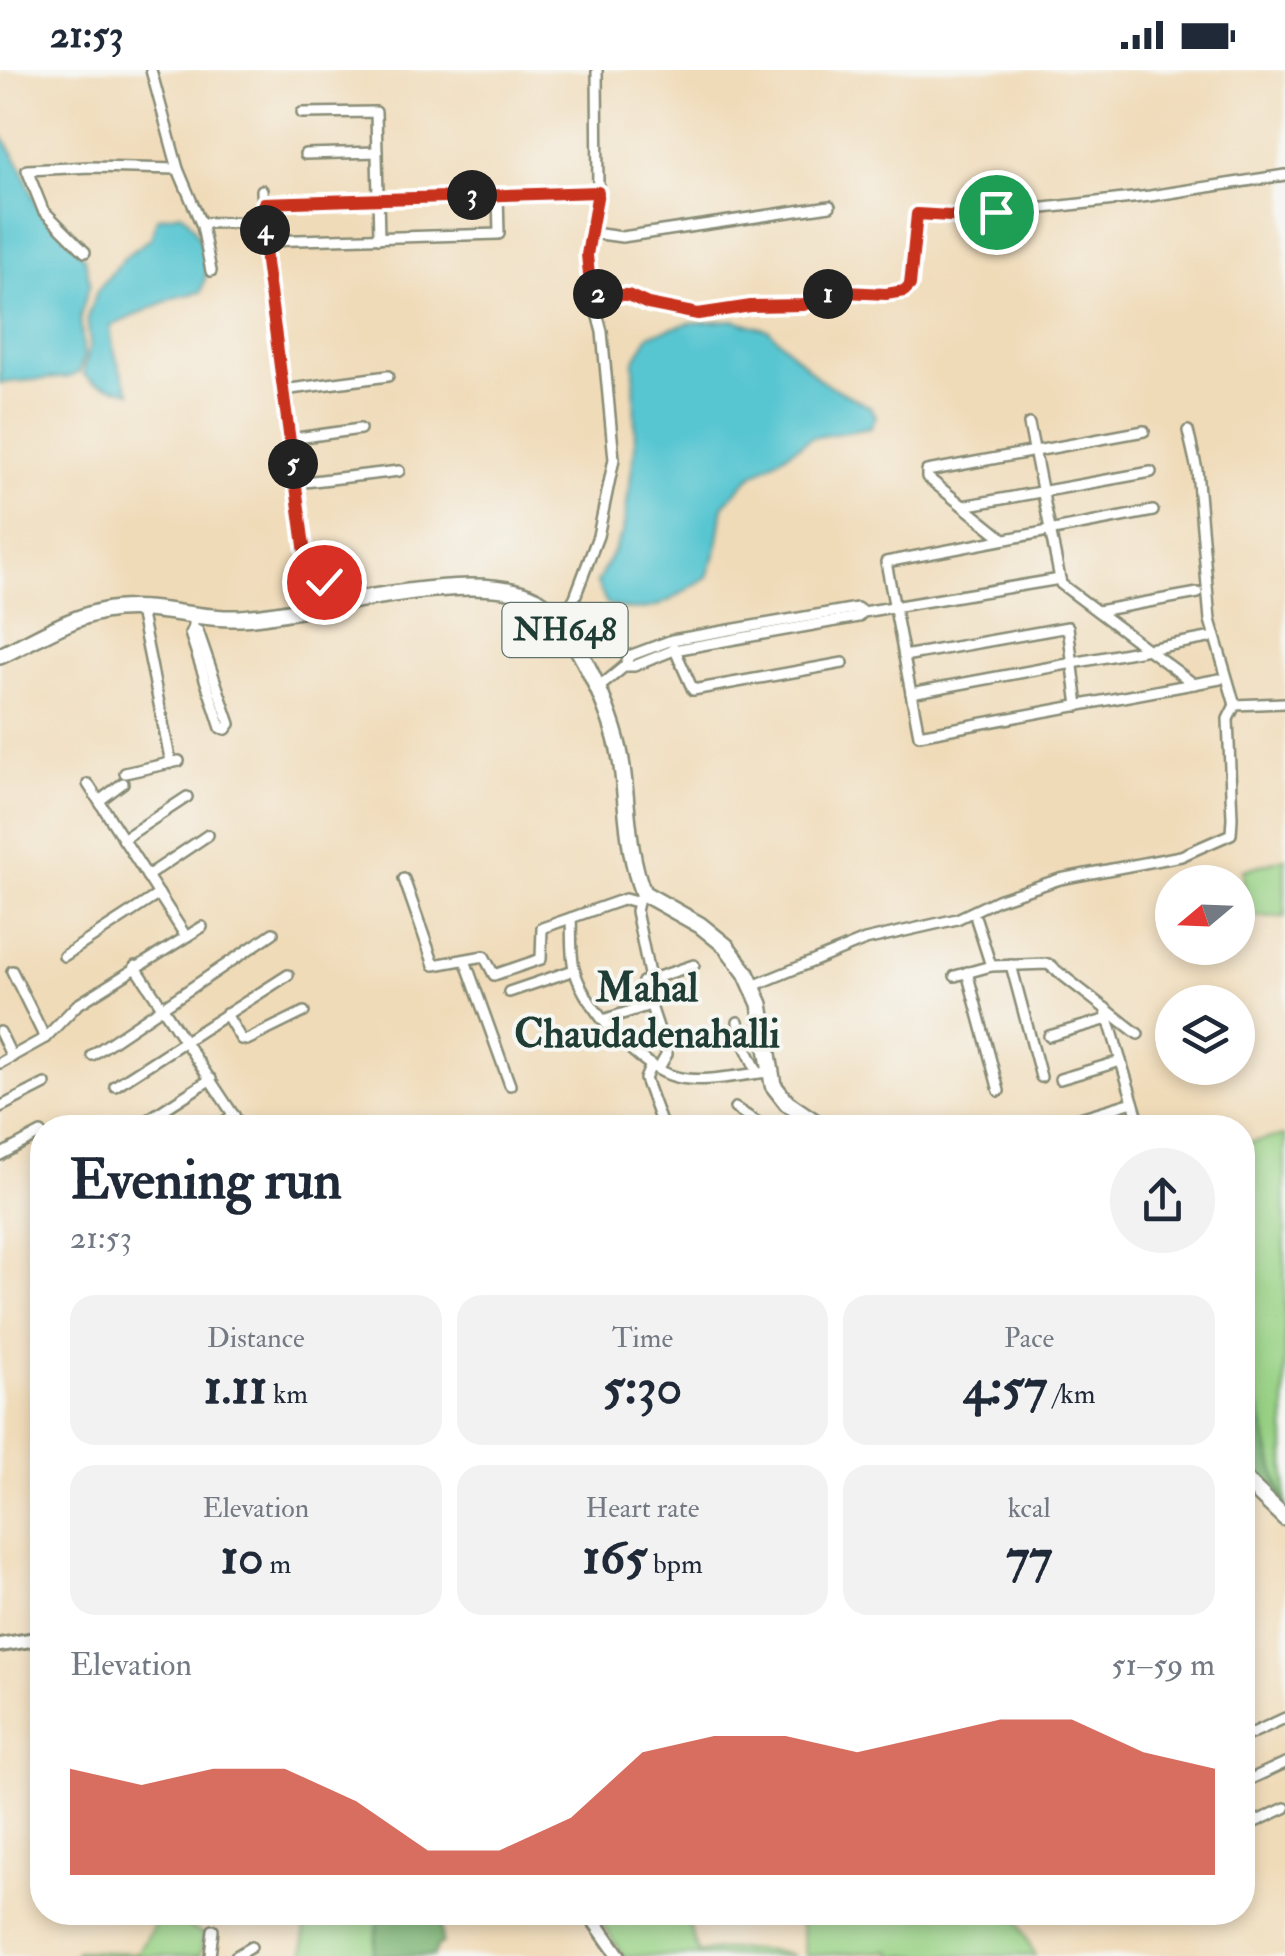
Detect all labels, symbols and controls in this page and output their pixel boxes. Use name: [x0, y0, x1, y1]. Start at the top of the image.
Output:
text: 21:53: [50, 11, 124, 59]
pin: 3: [447, 170, 497, 220]
pin: [954, 170, 1039, 255]
text: 3: [467, 177, 477, 212]
icon: arrive: [969, 185, 1024, 240]
pin: 4: [240, 205, 290, 255]
text: 4: [257, 212, 273, 247]
pin: 2: [573, 269, 623, 319]
pin: 1: [803, 269, 853, 319]
text: 2: [591, 276, 605, 311]
text: 1: [823, 276, 833, 311]
pin: 5: [268, 439, 318, 489]
text: 5: [287, 446, 299, 481]
pin: [282, 540, 367, 625]
icon: check: [297, 555, 352, 610]
road number: NH648: [502, 603, 628, 657]
north arrow: [1155, 865, 1255, 965]
map controls: [1155, 865, 1255, 1085]
district label: Mahal Chaudadenahalli: [514, 963, 780, 1060]
button: layers: [1155, 985, 1255, 1085]
text: Evening run: [70, 1146, 342, 1215]
button: share: [1110, 1148, 1215, 1253]
text: 21:53: [70, 1218, 132, 1258]
text: Distance: [207, 1321, 305, 1356]
text: Time: [612, 1321, 673, 1356]
text: Pace: [1004, 1321, 1054, 1356]
text: 1.11: [204, 1356, 267, 1419]
text: 5:30: [603, 1356, 682, 1419]
text: 4:57: [963, 1356, 1047, 1419]
text: km: [267, 1377, 308, 1412]
text: /km: [1047, 1377, 1095, 1412]
text: Elevation: [202, 1491, 309, 1526]
text: Heart rate: [586, 1491, 699, 1526]
text: kcal: [1008, 1491, 1051, 1526]
text: 10: [220, 1526, 264, 1589]
text: 165: [582, 1526, 647, 1589]
text: 77: [1006, 1526, 1052, 1589]
text: m: [264, 1547, 291, 1582]
text: bpm: [647, 1547, 703, 1582]
text: Elevation: [70, 1645, 192, 1685]
text: 51–59 m: [1111, 1645, 1215, 1685]

